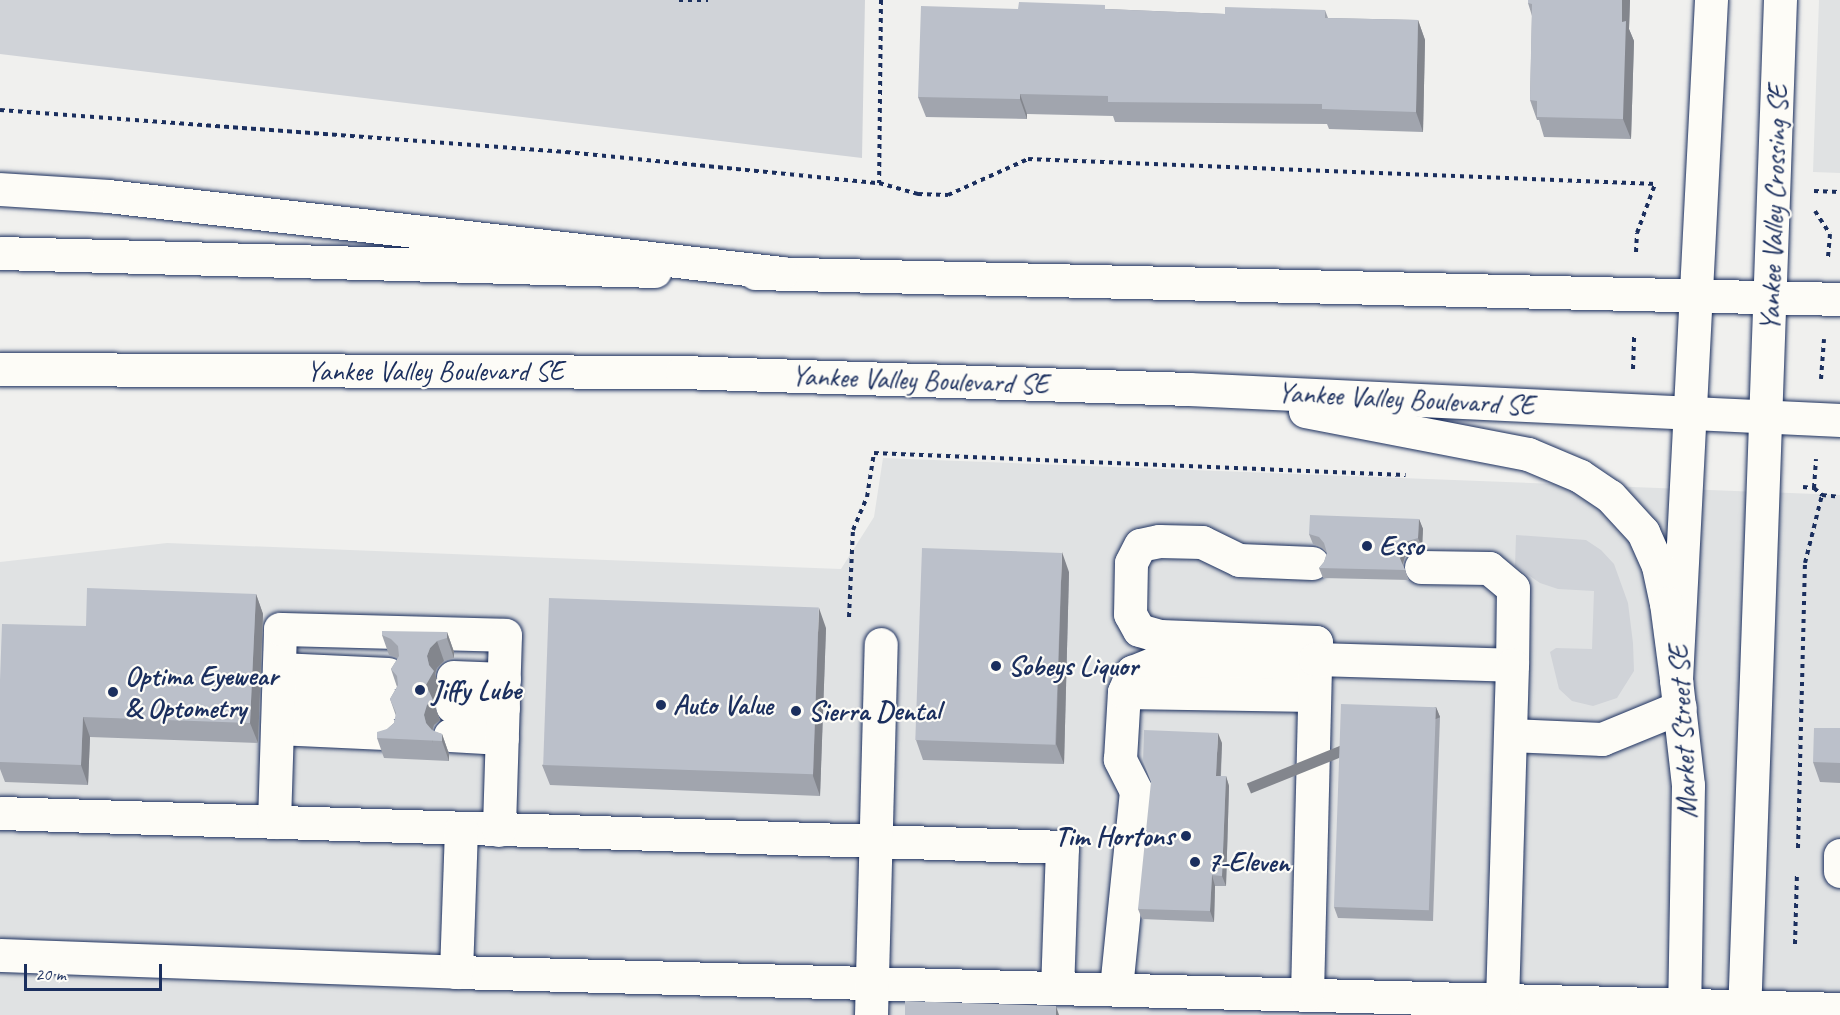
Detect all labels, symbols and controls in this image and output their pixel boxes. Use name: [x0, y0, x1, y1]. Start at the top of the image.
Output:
street label: Yankee Valley Crossing SE: [1753, 84, 1795, 332]
street label: Yankee Valley Boulevard SE: [306, 354, 564, 388]
street label: Yankee Valley Boulevard SE: [791, 359, 1049, 401]
street label: Yankee Valley Boulevard SE: [1276, 375, 1536, 423]
place label: Esso: [1379, 529, 1424, 563]
marker: Esso: [1360, 539, 1374, 553]
street label: Market Street SE: [1662, 644, 1704, 820]
place label: Sobeys Liquor: [1008, 649, 1138, 683]
place label: Optima Eyewear & Optometry: [125, 659, 278, 725]
marker: Sobeys Liquor: [989, 659, 1003, 673]
place label: Jiffy Lube: [432, 673, 520, 707]
marker: Jiffy Lube: [413, 683, 427, 697]
marker: Optima Eyewear & Optometry: [106, 685, 120, 699]
place label: Auto Value: [673, 688, 773, 722]
place label: Sierra Dental: [808, 694, 941, 728]
marker: Auto Value: [654, 698, 668, 712]
marker: Sierra Dental: [789, 704, 803, 718]
place label: Tim Hortons: [1055, 819, 1174, 853]
marker: Tim Hortons: [1179, 829, 1193, 843]
place label: 7-Eleven: [1207, 845, 1289, 879]
marker: 7-Eleven: [1188, 855, 1202, 869]
scale bar: [27, 952, 165, 990]
text: 20 m: [35, 963, 66, 985]

